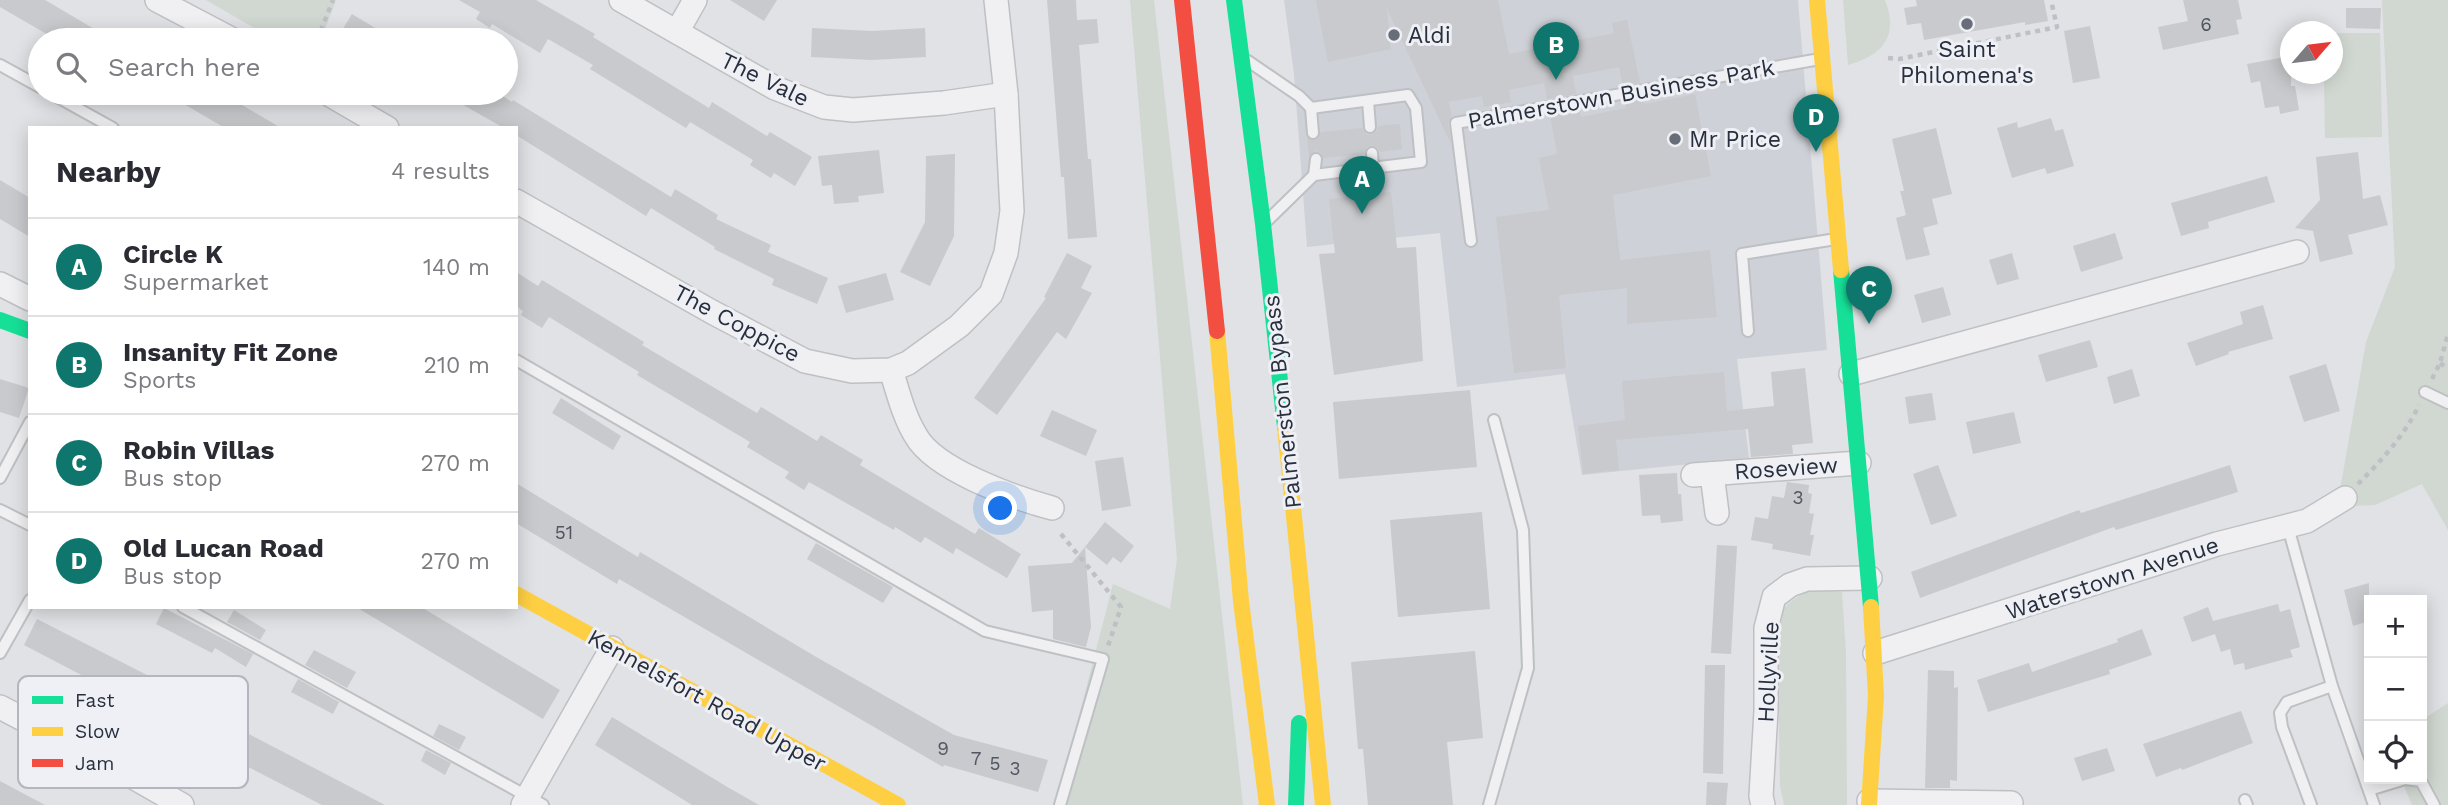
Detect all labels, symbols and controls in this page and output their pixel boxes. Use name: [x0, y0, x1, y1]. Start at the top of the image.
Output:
house number: 6: [2200, 13, 2212, 36]
marker: Saint Philomena's: [1959, 16, 1975, 32]
north arrow: [2280, 21, 2343, 84]
place label: Aldi: [1408, 22, 1451, 49]
pin: B: [1533, 22, 1579, 80]
marker: Aldi: [1386, 27, 1402, 43]
search box: [28, 28, 518, 105]
place label: Saint Philomena's: [1900, 36, 2034, 89]
street label: The Vale: [716, 47, 813, 112]
icon: search: [52, 48, 90, 86]
text: Search here: [108, 52, 260, 82]
street label: Palmerstown Business Park: [1466, 54, 1777, 135]
pin: D: [1793, 94, 1839, 152]
place label: Mr Price: [1689, 126, 1781, 153]
marker: Mr Price: [1667, 131, 1683, 147]
text: Nearby: [56, 154, 161, 189]
pin: A: [1339, 156, 1385, 214]
text: 4 results: [391, 158, 490, 185]
text: Circle K: [123, 239, 223, 269]
text: A: [71, 254, 87, 281]
text: 140 m: [423, 254, 490, 281]
pin: C: [1846, 266, 1892, 324]
text: Supermarket: [123, 269, 268, 296]
street label: The Coppice: [669, 279, 805, 368]
street label: Palmerston Bypass: [1258, 294, 1307, 510]
text: Insanity Fit Zone: [123, 337, 338, 367]
text: B: [71, 352, 87, 379]
text: 210 m: [424, 352, 490, 379]
text: Sports: [123, 367, 196, 394]
text: Robin Villas: [123, 435, 274, 465]
text: C: [71, 450, 87, 477]
text: 270 m: [421, 450, 490, 477]
street label: Roseview: [1733, 451, 1839, 486]
text: Bus stop: [123, 465, 222, 492]
house number: 3: [1792, 486, 1804, 509]
your location: [983, 491, 1017, 525]
house number: 51: [555, 521, 573, 544]
street label: Waterstown Avenue: [2002, 531, 2222, 626]
text: Old Lucan Road: [123, 533, 324, 563]
text: D: [71, 548, 87, 575]
text: 270 m: [421, 548, 490, 575]
text: Bus stop: [123, 563, 222, 590]
map controls: [2364, 595, 2427, 784]
button: +: [2364, 595, 2427, 658]
street label: Hollyville: [1752, 621, 1785, 723]
street label: Kennelsfort Road Upper: [583, 624, 831, 777]
button: −: [2364, 658, 2427, 721]
legend: [18, 676, 248, 788]
text: Fast: [75, 689, 114, 712]
text: Slow: [75, 720, 120, 743]
button: locate: [2364, 721, 2427, 784]
house number: 9: [937, 737, 949, 760]
house number: 7: [971, 747, 981, 770]
text: Jam: [75, 752, 114, 775]
house number: 5: [989, 752, 1001, 775]
house number: 3: [1009, 757, 1021, 780]

